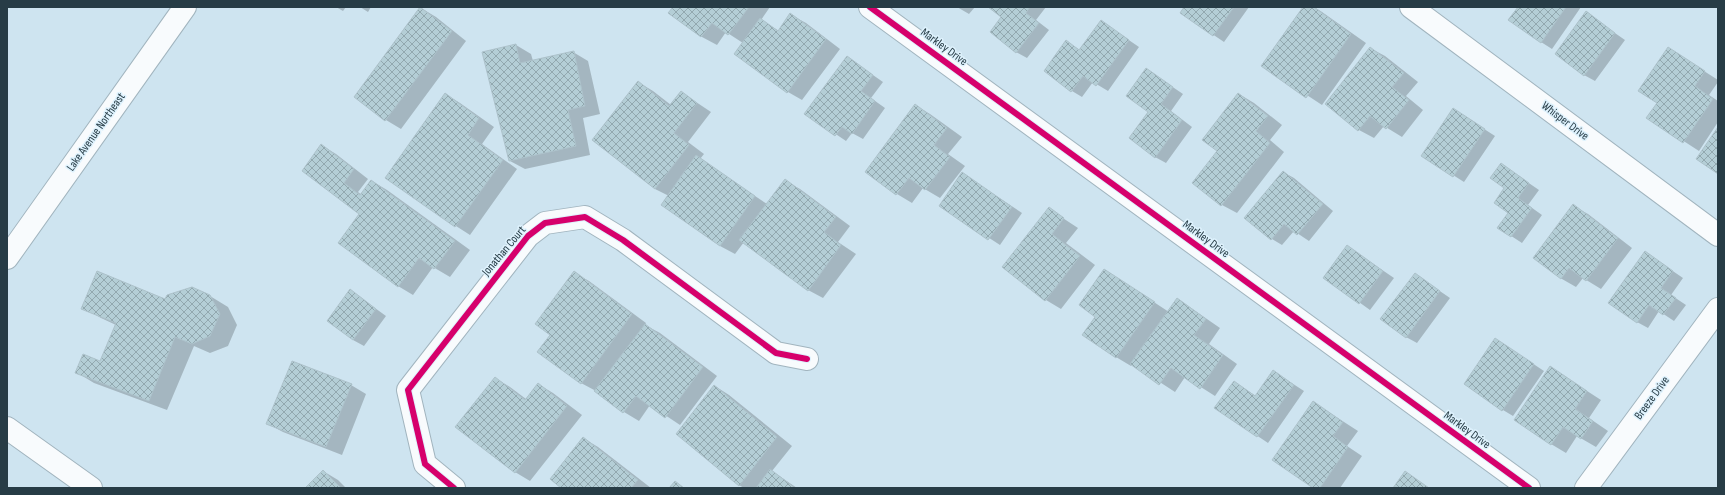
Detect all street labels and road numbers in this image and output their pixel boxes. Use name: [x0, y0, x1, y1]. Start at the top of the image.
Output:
street label: Markley Drive: [918, 25, 970, 69]
street label: Lake Avenue Northeast: [63, 90, 129, 174]
street label: Whisper Drive: [1538, 98, 1592, 144]
street label: Markley Drive: [1180, 217, 1232, 261]
street label: Jonathan Court: [478, 223, 529, 280]
street label: Breeze Drive: [1631, 373, 1673, 423]
street label: Markley Drive: [1441, 408, 1493, 452]

